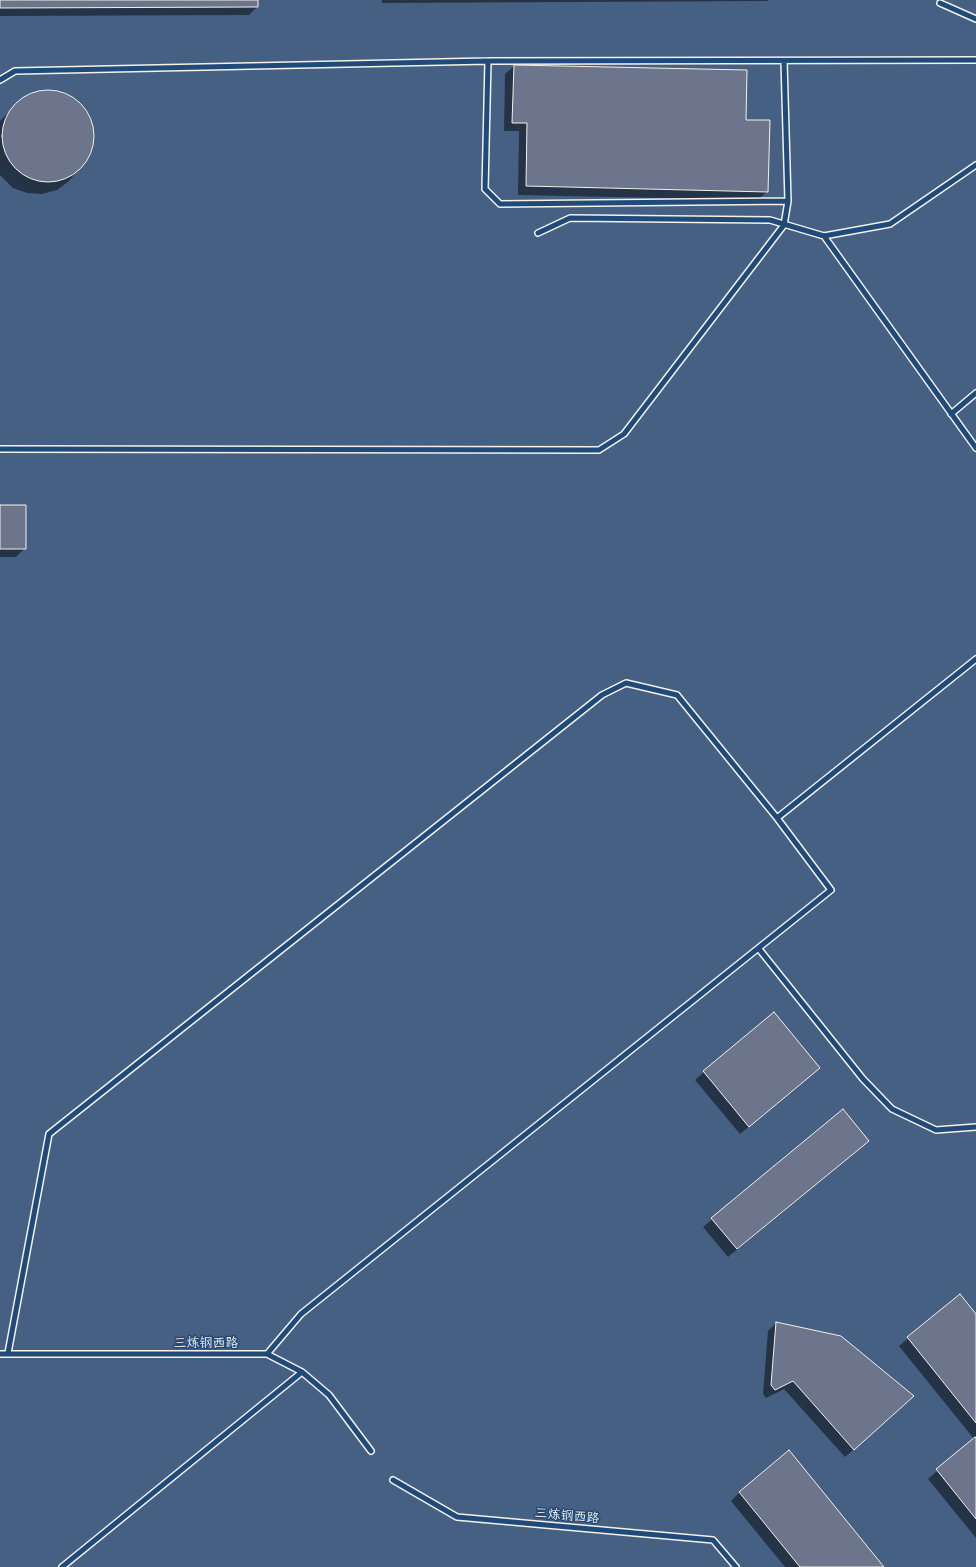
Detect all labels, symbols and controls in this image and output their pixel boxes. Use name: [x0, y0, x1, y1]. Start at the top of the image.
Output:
street label: 三炼钢西路: [174, 1335, 238, 1351]
street label: 三炼钢西路: [534, 1505, 600, 1527]

